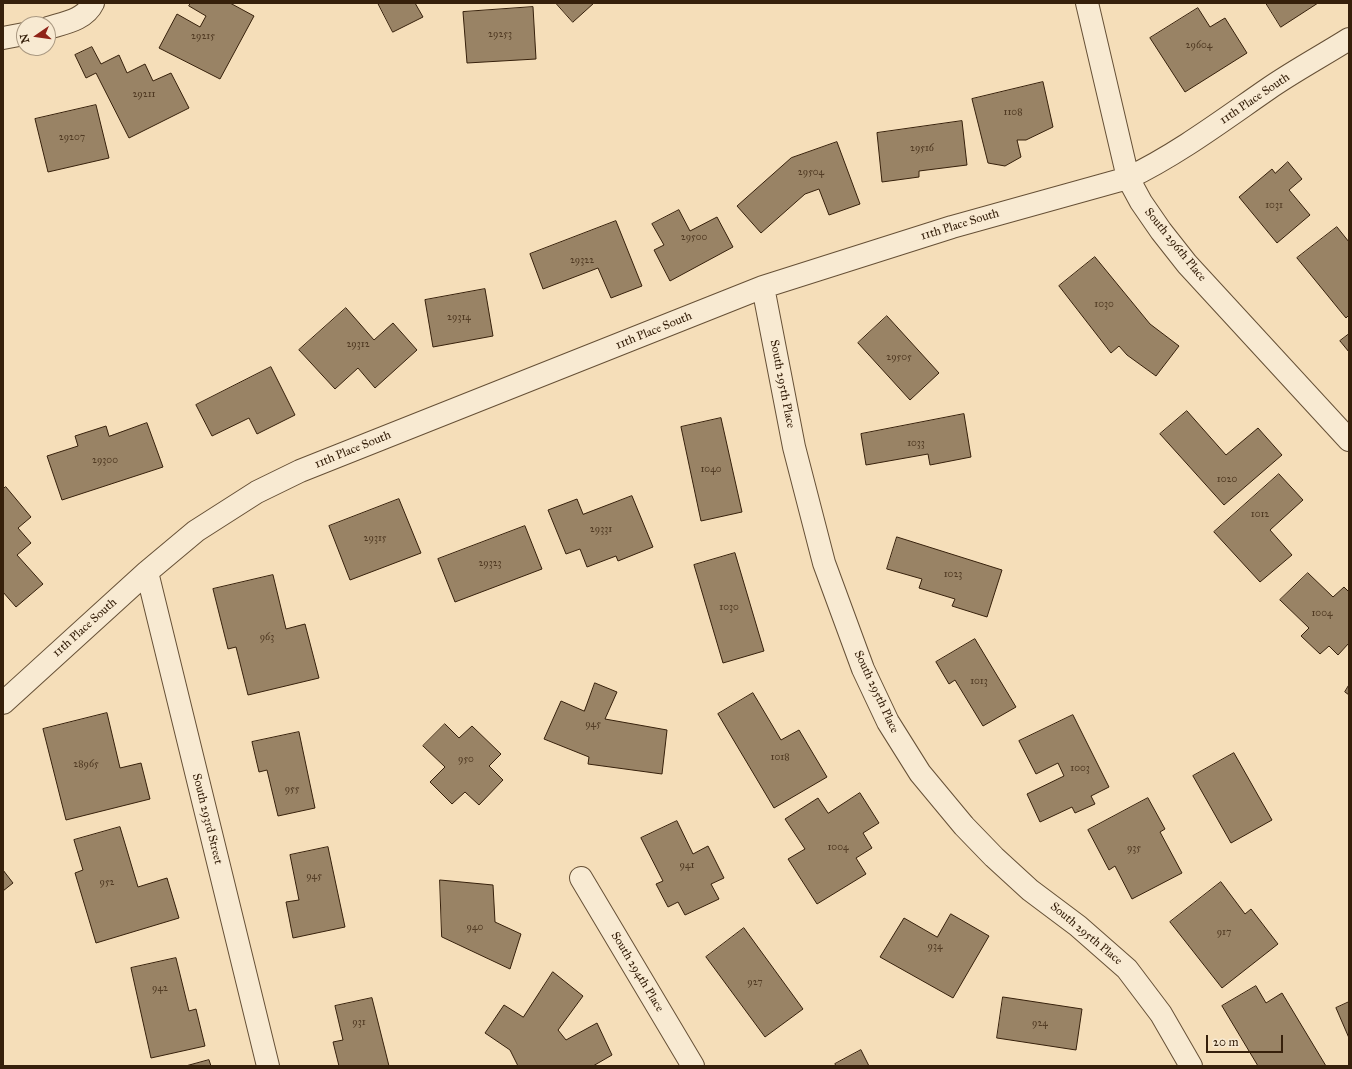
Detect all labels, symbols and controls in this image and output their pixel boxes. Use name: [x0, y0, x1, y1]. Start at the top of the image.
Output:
north arrow: [16, 16, 56, 56]
house number: 29253: [488, 29, 512, 41]
house number: 29215: [191, 31, 215, 43]
text: N: [17, 33, 32, 45]
house number: 29604: [1186, 40, 1212, 52]
street label: 11th Place South: [1217, 70, 1293, 128]
house number: 29211: [132, 89, 156, 101]
house number: 1108: [1004, 107, 1022, 119]
house number: 29207: [59, 132, 85, 144]
house number: 29516: [910, 143, 934, 155]
house number: 29504: [798, 167, 824, 179]
house number: 1031: [1265, 200, 1283, 212]
street label: South 296th Place: [1141, 205, 1209, 285]
street label: 11th Place South: [919, 206, 1001, 244]
house number: 29500: [681, 232, 707, 244]
house number: 29322: [570, 255, 594, 267]
house number: 1030: [1094, 299, 1114, 311]
street label: 11th Place South: [614, 309, 694, 353]
house number: 29314: [447, 312, 471, 324]
house number: 29312: [346, 339, 370, 351]
street label: South 295th Place: [766, 339, 798, 429]
house number: 29505: [886, 352, 912, 364]
street label: 11th Place South: [313, 428, 393, 472]
house number: 1033: [907, 438, 925, 450]
house number: 29300: [92, 455, 118, 467]
house number: 1040: [700, 464, 722, 476]
house number: 1020: [1217, 474, 1237, 486]
house number: 1012: [1251, 509, 1269, 521]
house number: 29331: [590, 524, 612, 536]
house number: 29315: [364, 533, 386, 545]
house number: 29323: [478, 558, 502, 570]
house number: 1023: [944, 569, 962, 581]
street label: 11th Place South: [50, 595, 120, 661]
house number: 1030: [719, 602, 739, 614]
house number: 1004: [1311, 608, 1333, 620]
house number: 963: [260, 632, 274, 644]
street label: South 295th Place: [851, 648, 901, 736]
house number: 1013: [970, 676, 988, 688]
house number: 945: [585, 719, 601, 731]
house number: 1018: [771, 752, 789, 764]
house number: 950: [458, 754, 474, 766]
house number: 28965: [73, 759, 99, 771]
house number: 1003: [1070, 763, 1090, 775]
street label: South 293rd Street: [189, 772, 225, 866]
house number: 955: [285, 784, 299, 796]
house number: 1004: [827, 842, 849, 854]
house number: 935: [1127, 843, 1141, 855]
house number: 941: [680, 860, 694, 872]
house number: 945: [306, 871, 322, 883]
house number: 952: [100, 877, 114, 889]
street label: South 295th Place: [1047, 900, 1125, 968]
house number: 940: [467, 922, 483, 934]
house number: 917: [1217, 927, 1231, 939]
street label: South 294th Place: [607, 929, 667, 1015]
house number: 934: [928, 941, 942, 953]
house number: 927: [747, 977, 763, 989]
house number: 942: [152, 983, 168, 995]
house number: 931: [352, 1017, 366, 1029]
house number: 924: [1032, 1018, 1048, 1030]
scale bar: [1208, 1027, 1285, 1053]
text: 20 m: [1213, 1035, 1239, 1049]

